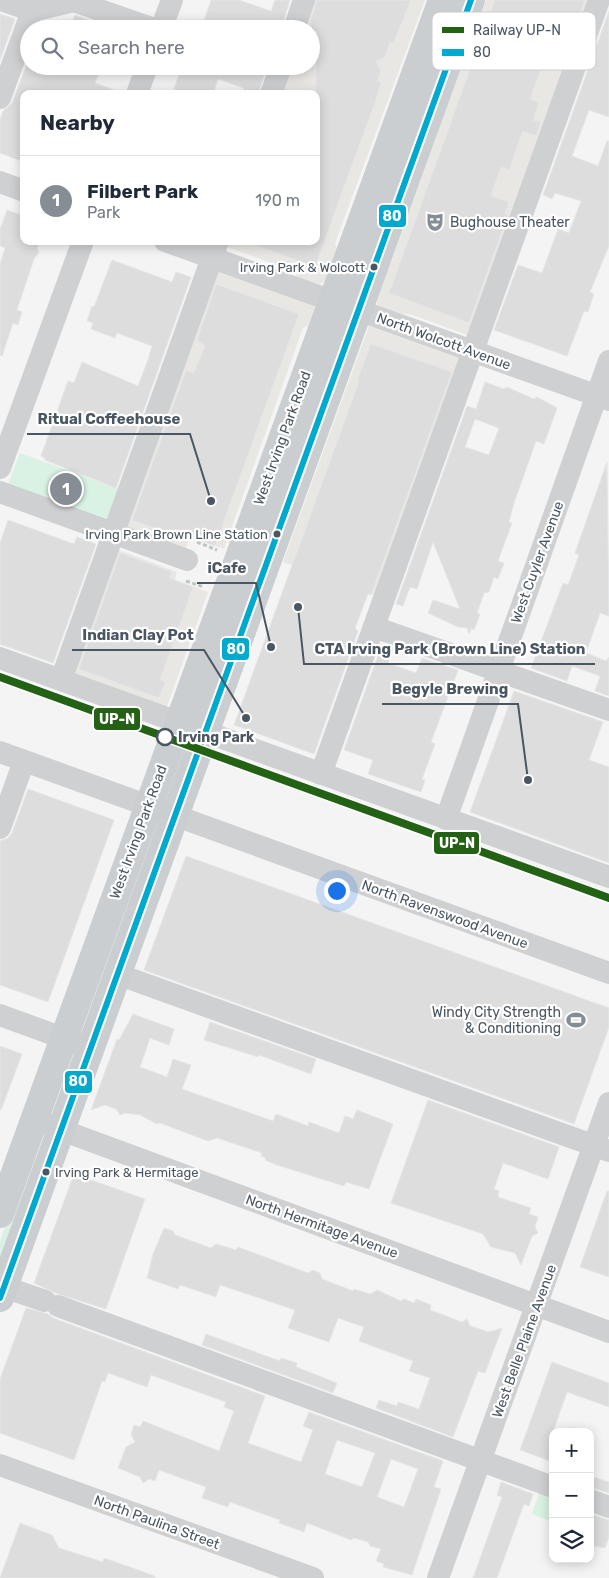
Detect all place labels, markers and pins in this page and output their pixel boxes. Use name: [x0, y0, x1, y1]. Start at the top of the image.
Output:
theatre icon: Bughouse Theater: [424, 211, 446, 233]
place label: Bughouse Theater: [450, 214, 570, 231]
place label: Irving Park & Wolcott: [240, 260, 365, 276]
marker: Irving Park & Wolcott: [369, 262, 379, 272]
callout: Ritual Coffeehouse: [27, 404, 190, 434]
pin: 1: [50, 470, 82, 508]
place label: Irving Park Brown Line Station: [85, 527, 268, 543]
marker: Irving Park Brown Line Station: [272, 529, 282, 539]
callout: iCafe: [197, 553, 256, 583]
callout: Indian Clay Pot: [72, 620, 204, 650]
callout: CTA Irving Park (Brown Line) Station: [304, 634, 595, 664]
callout: Begyle Brewing: [382, 674, 518, 704]
marker: Irving Park: [156, 728, 174, 746]
place label: Irving Park: [178, 729, 255, 746]
place label: Windy City Strength & Conditioning: [432, 1004, 561, 1037]
sports icon: Windy City Strength & Conditioning: [565, 1009, 587, 1031]
place label: Irving Park & Hermitage: [55, 1165, 198, 1181]
marker: Irving Park & Hermitage: [41, 1167, 51, 1177]

